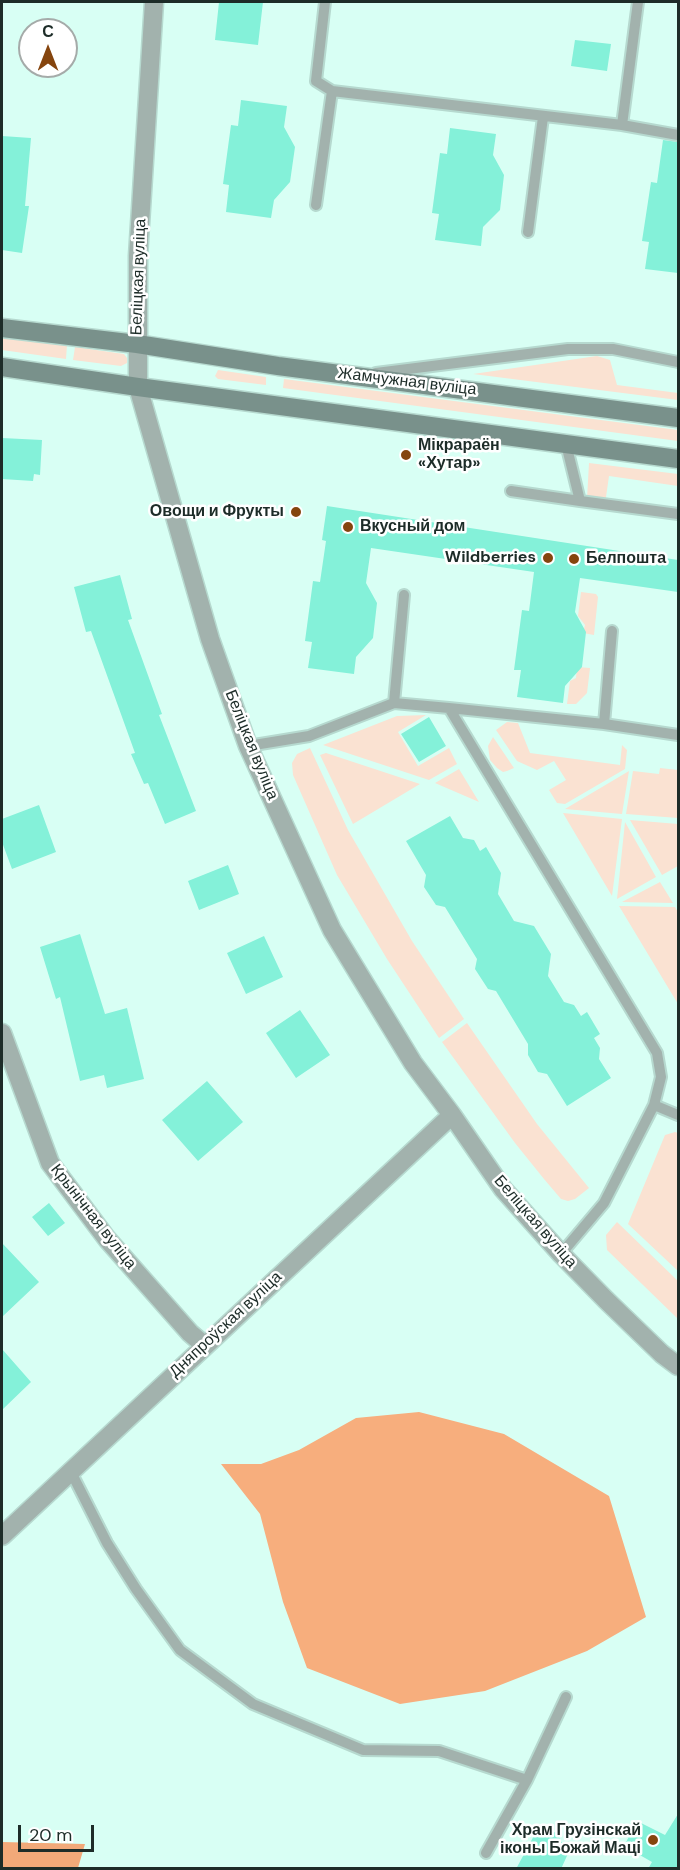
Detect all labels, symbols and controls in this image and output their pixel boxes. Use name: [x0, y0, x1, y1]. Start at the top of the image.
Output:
north arrow: [18, 18, 78, 78]
text: С: [42, 21, 54, 42]
street label: Беліцкая вуліца: [127, 218, 151, 336]
street label: Жамчужная вуліца: [337, 364, 477, 400]
place label: Мікрараён «Хутар»: [418, 436, 500, 474]
marker: Мікрараён «Хутар»: [399, 448, 413, 462]
place label: Овощи и Фрукты: [150, 502, 284, 522]
marker: Овощи и Фрукты: [289, 505, 303, 519]
place label: Вкусный дом: [360, 517, 465, 537]
marker: Вкусный дом: [341, 520, 355, 534]
place label: Wildberries: [445, 548, 536, 568]
place label: Белпошта: [586, 549, 666, 569]
marker: Wildberries: [541, 551, 555, 565]
marker: Белпошта: [567, 552, 581, 566]
street label: Беліцкая вуліца: [220, 687, 282, 803]
street label: Крынічная вуліца: [46, 1161, 140, 1273]
street label: Беліцкая вуліца: [489, 1172, 581, 1272]
street label: Дняпроўская вуліца: [166, 1268, 286, 1382]
scale bar: [21, 1813, 98, 1851]
place label: Храм Грузінскай іконы Божай Маці: [500, 1821, 641, 1859]
text: 20 m: [29, 1823, 72, 1847]
marker: Храм Грузінскай іконы Божай Маці: [646, 1833, 660, 1847]

